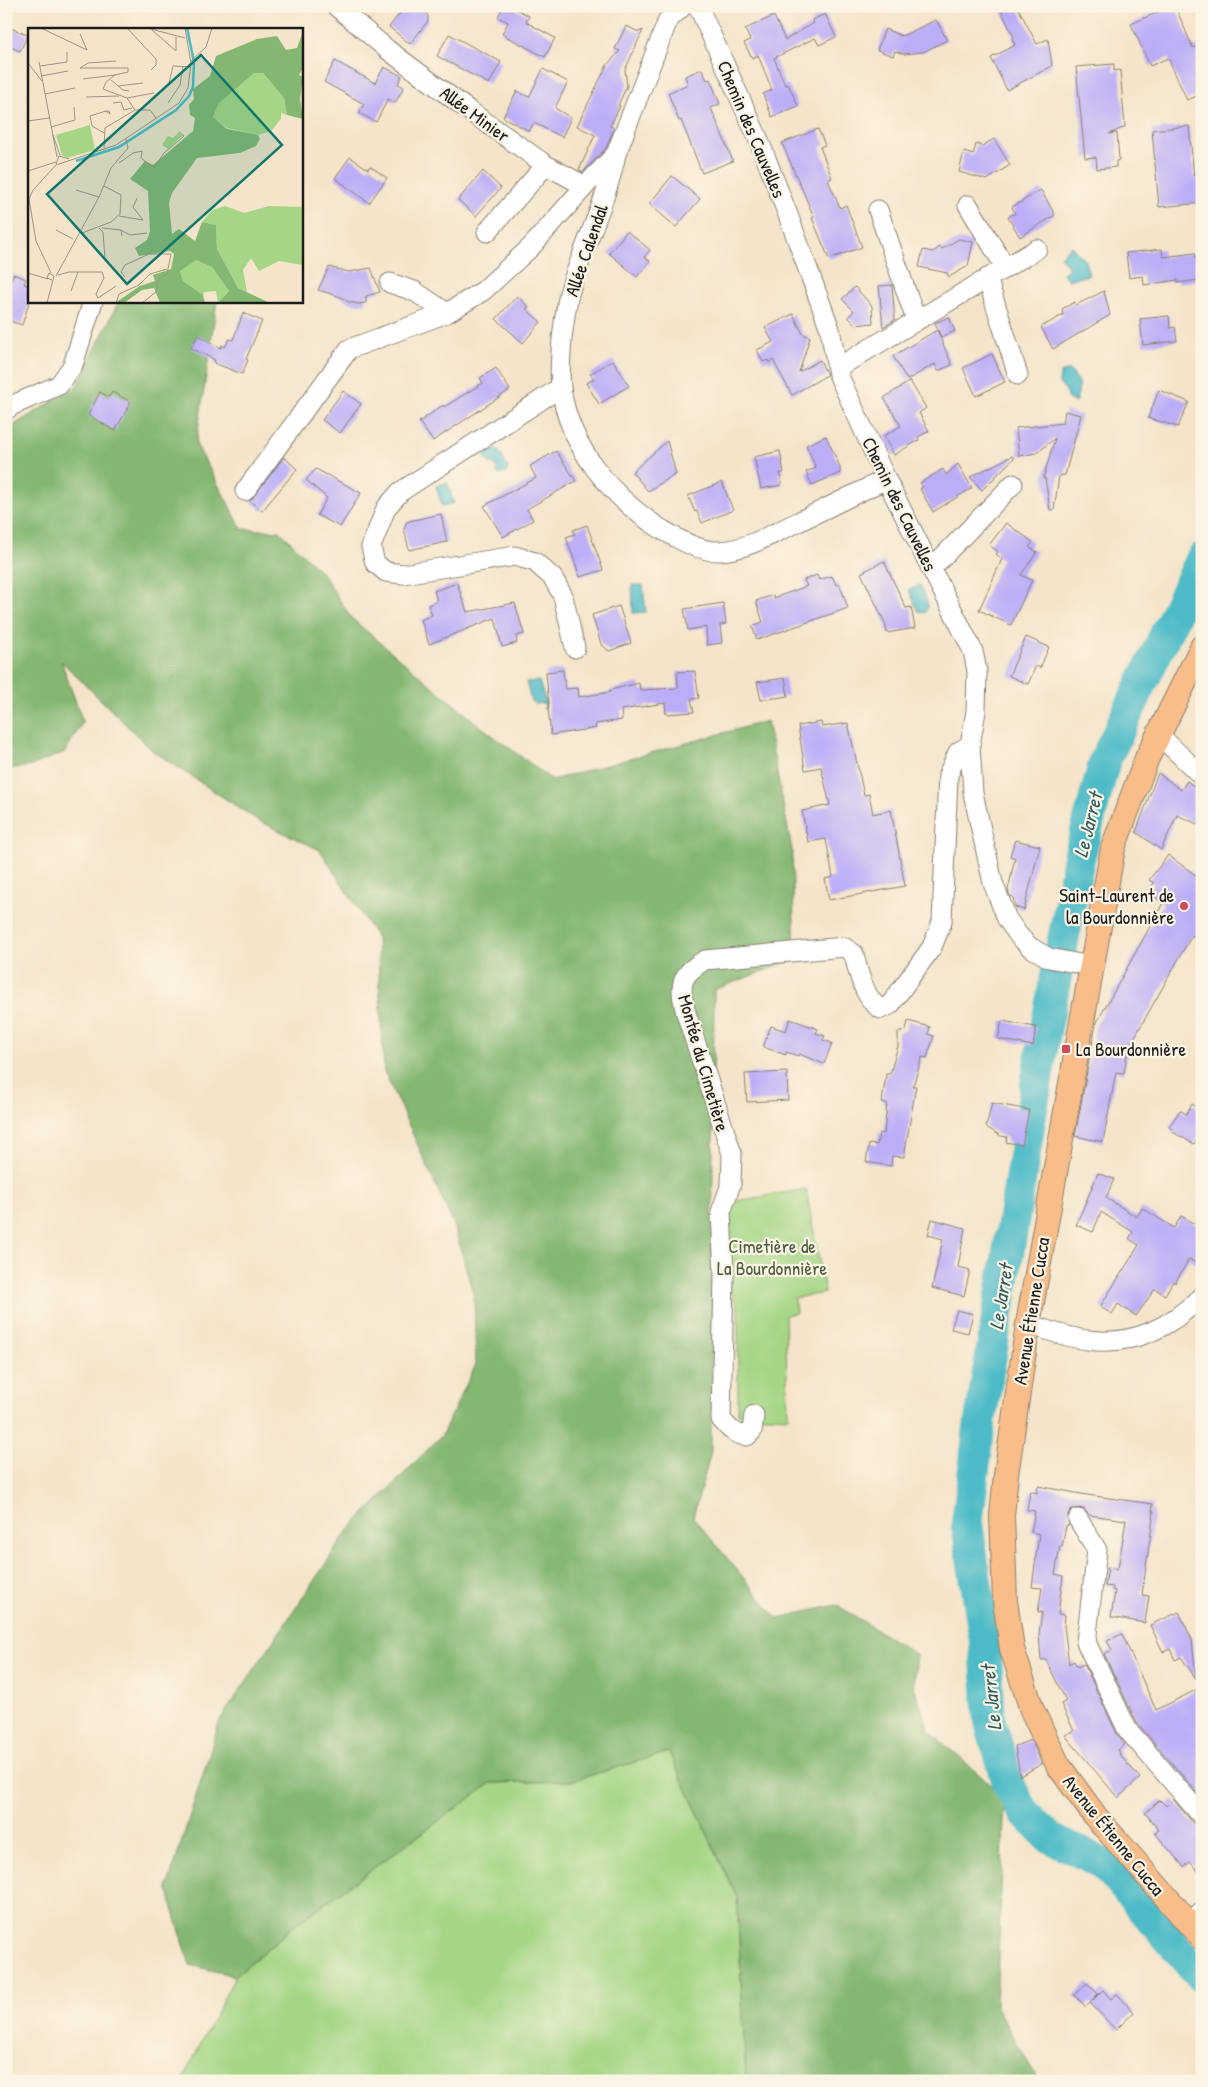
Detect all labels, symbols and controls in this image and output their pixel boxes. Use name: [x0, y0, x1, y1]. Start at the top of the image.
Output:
inset map: [28, 28, 302, 302]
street label: Chemin des Cauvelles: [711, 57, 793, 201]
street label: Allée Minier: [435, 80, 516, 148]
street label: Allée Calendal: [558, 200, 614, 300]
street label: Chemin des Cauvelles: [856, 432, 944, 576]
water label: Le Jarret: [1066, 787, 1109, 860]
place label: Saint-Laurent de la Bourdonnière: [1059, 882, 1174, 930]
marker: Saint-Laurent de la Bourdonnière: [1178, 900, 1190, 912]
street label: Montée du Cimetière: [672, 991, 736, 1135]
place label: La Bourdonnière: [1076, 1036, 1186, 1062]
marker: La Bourdonnière: [1060, 1043, 1072, 1055]
park label: Cimetière de La Bourdonnière: [717, 1233, 827, 1281]
street label: Avenue Étienne Cucca: [1007, 1235, 1056, 1386]
water label: Le Jarret: [982, 1259, 1019, 1331]
water label: Le Jarret: [973, 1661, 1007, 1732]
street label: Avenue Étienne Cucca: [1057, 1769, 1171, 1901]

